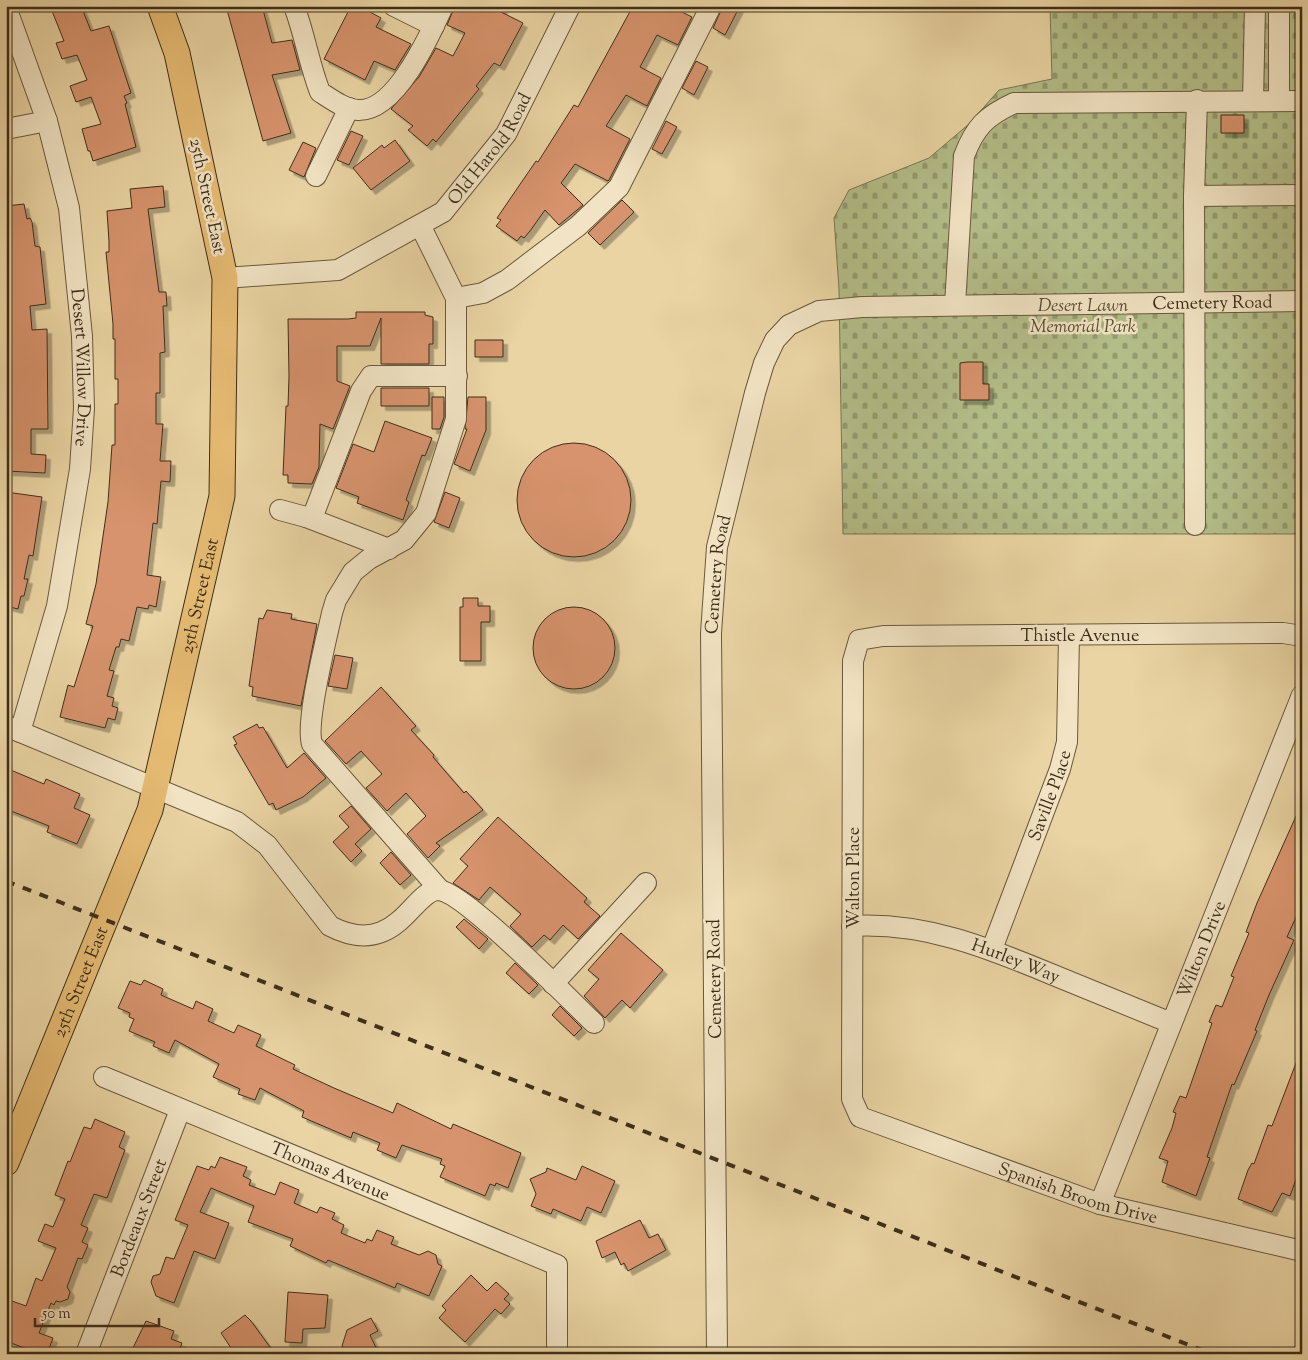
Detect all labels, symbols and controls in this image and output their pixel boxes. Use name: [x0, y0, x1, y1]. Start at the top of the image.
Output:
street label: Old Harold Road: [442, 89, 539, 212]
street label: 25th Street East: [181, 136, 231, 257]
street label: Desert Willow Drive: [62, 287, 95, 447]
street label: Cemetery Road: [1152, 290, 1273, 318]
park label: Desert Lawn Memorial Park: [1030, 294, 1136, 341]
street label: Cemetery Road: [700, 513, 739, 635]
street label: 25th Street East: [175, 536, 227, 657]
street label: Thistle Avenue: [1021, 624, 1139, 650]
street label: Saville Place: [1023, 748, 1079, 845]
street label: Walton Place: [842, 827, 868, 929]
street label: Wilton Drive: [1172, 898, 1234, 1003]
street label: Cemetery Road: [702, 919, 730, 1039]
street label: 25th Street East: [48, 923, 116, 1042]
street label: Hurley Way: [968, 933, 1063, 991]
street label: Thomas Avenue: [266, 1136, 393, 1209]
street label: Bordeaux Street: [106, 1155, 175, 1281]
street label: Spanish Broom Drive: [994, 1157, 1160, 1232]
scale bar: [35, 1295, 159, 1327]
text: 50 m: [41, 1304, 71, 1325]

